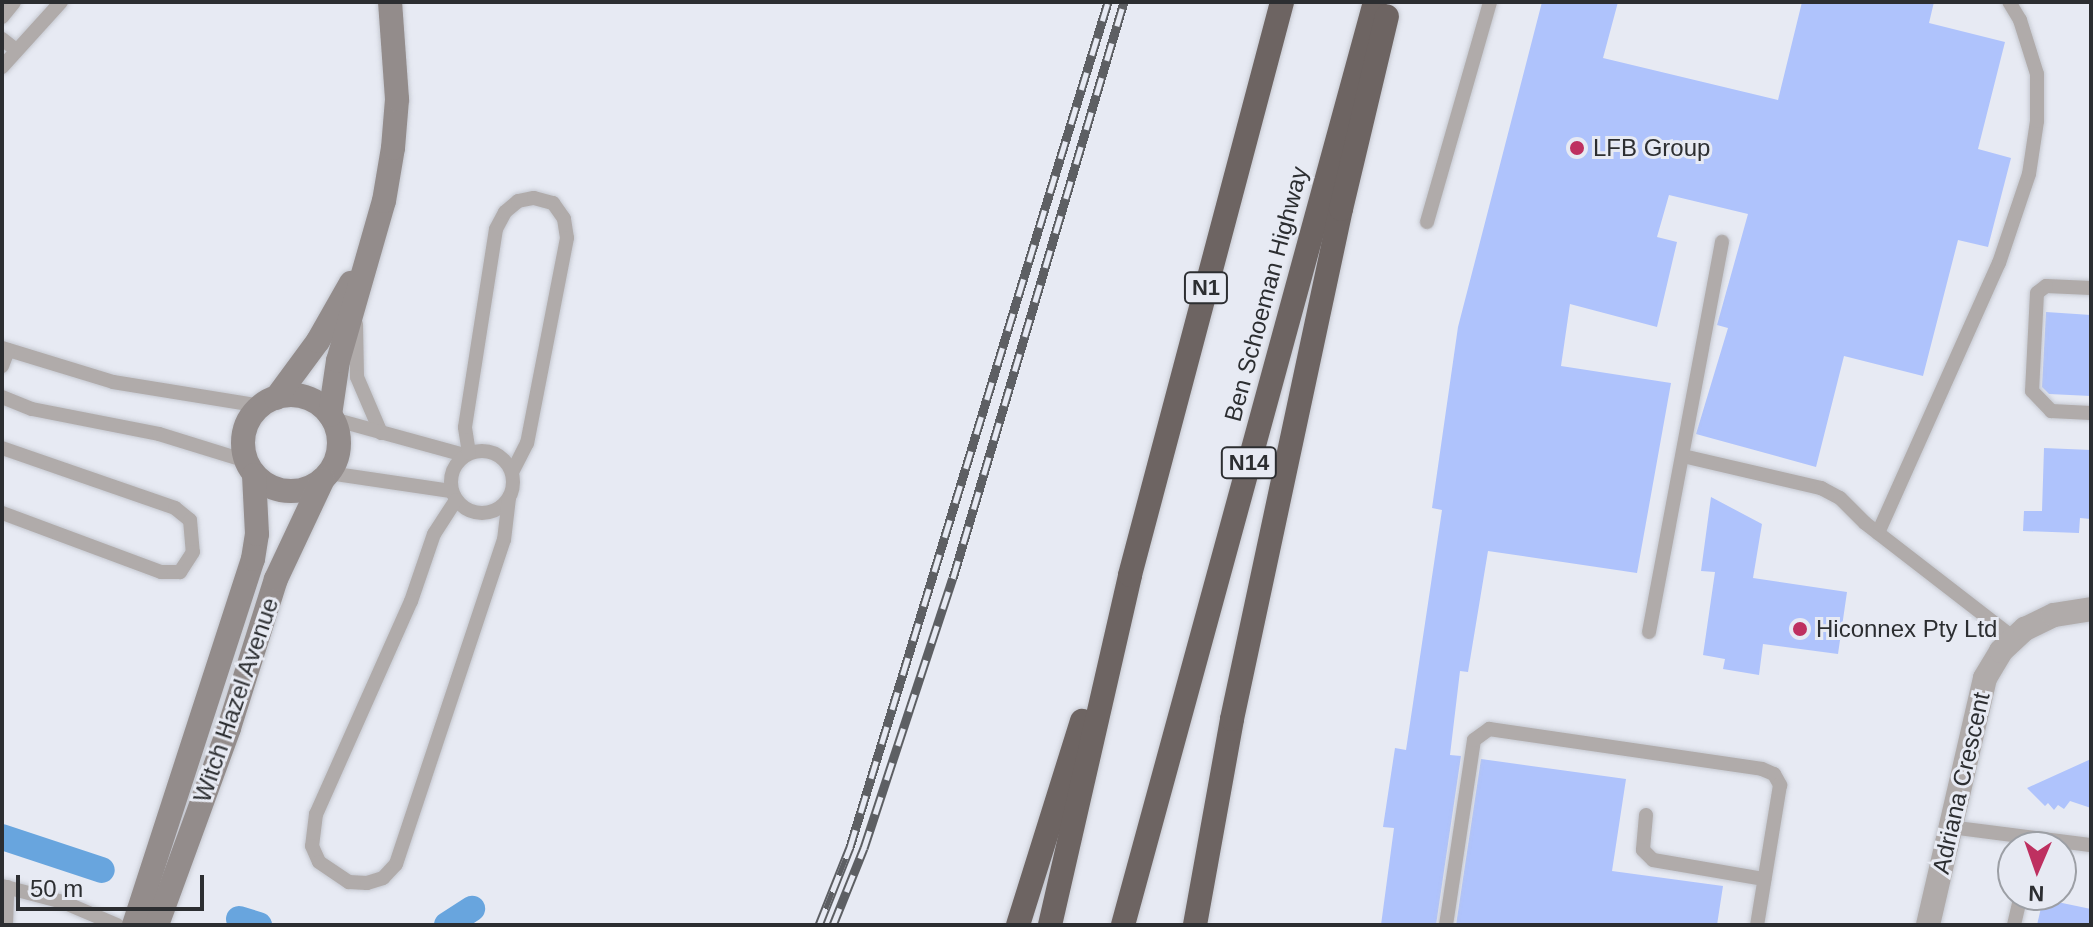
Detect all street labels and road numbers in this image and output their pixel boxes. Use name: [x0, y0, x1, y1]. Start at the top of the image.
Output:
street label: Ben Schoeman Highway: [1218, 163, 1314, 425]
road number: N1: [1182, 270, 1230, 306]
road number: N14: [1219, 445, 1279, 481]
street label: Witch Hazel Avenue: [187, 593, 285, 807]
street label: Adriana Crescent: [1926, 689, 1996, 877]

